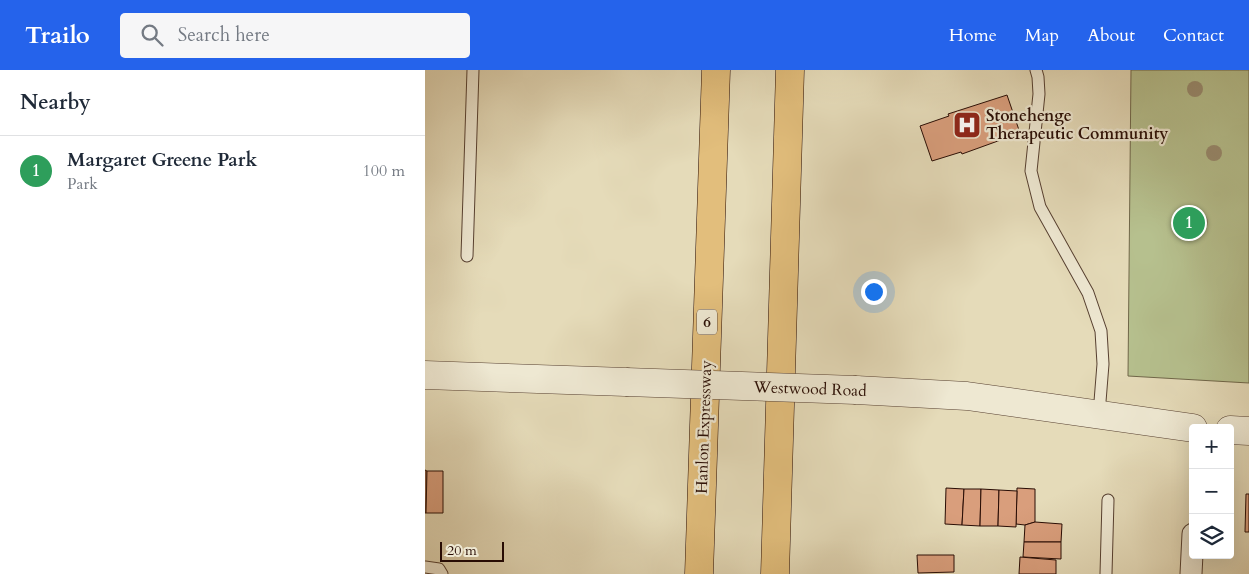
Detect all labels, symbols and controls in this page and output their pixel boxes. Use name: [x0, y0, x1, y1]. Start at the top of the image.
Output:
search box: [120, 13, 470, 58]
text: Trailo: [25, 19, 90, 52]
icon: search: [138, 21, 166, 49]
text: Search here: [178, 22, 270, 48]
text: Home: [949, 23, 997, 48]
text: Map: [1025, 23, 1059, 48]
text: About: [1087, 23, 1135, 48]
text: Contact: [1163, 23, 1224, 48]
text: Nearby: [20, 88, 91, 117]
place label: Stonehenge Therapeutic Community: [986, 105, 1168, 145]
hospital icon: Stonehenge Therapeutic Community: [952, 110, 982, 140]
text: Margaret Greene Park: [67, 147, 257, 173]
text: 1: [32, 160, 40, 182]
text: 100 m: [363, 160, 405, 182]
text: Park: [67, 173, 98, 195]
pin: 1: [1173, 204, 1205, 242]
your location: [861, 279, 887, 305]
road number: 6: [697, 310, 717, 334]
street label: Hanlon Expressway: [691, 359, 717, 494]
street label: Westwood Road: [752, 376, 868, 402]
map controls: [1189, 424, 1234, 559]
button: +: [1189, 424, 1234, 469]
button: −: [1189, 469, 1234, 514]
button: layers: [1189, 514, 1234, 559]
scale bar: [440, 539, 504, 562]
text: 20 m: [447, 541, 477, 560]

